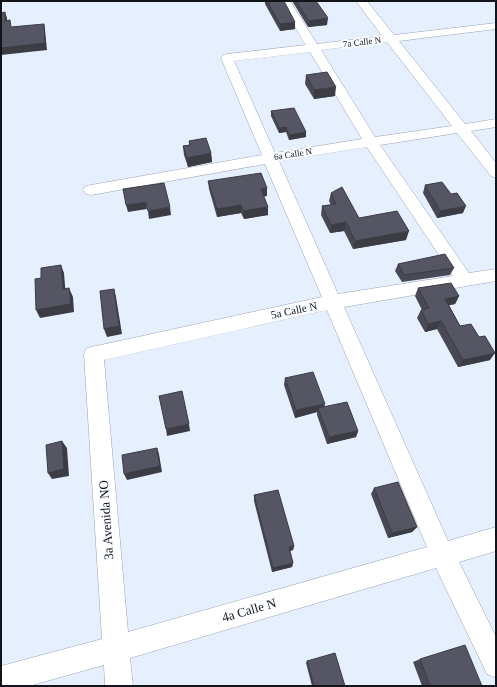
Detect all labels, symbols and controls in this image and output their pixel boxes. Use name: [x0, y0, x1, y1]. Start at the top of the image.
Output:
street label: 7a Calle N: [342, 35, 382, 49]
street label: 6a Calle N: [273, 146, 313, 162]
street label: 5a Calle N: [270, 299, 318, 321]
street label: 3a Avenida NO: [96, 480, 116, 560]
street label: 4a Calle N: [220, 595, 278, 625]

